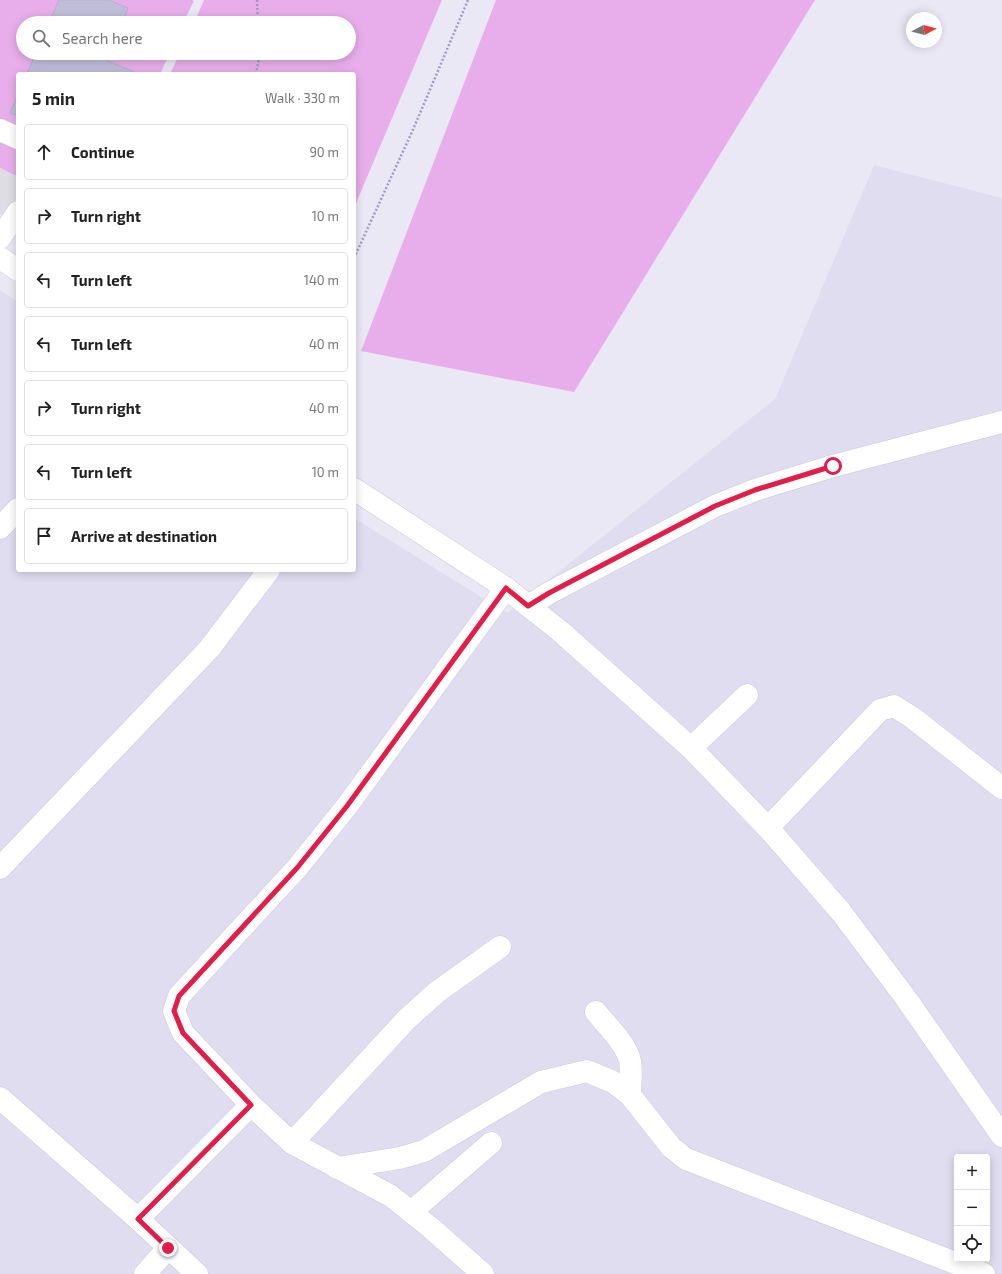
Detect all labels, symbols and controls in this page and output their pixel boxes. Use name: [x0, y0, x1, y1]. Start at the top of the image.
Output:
north arrow: [906, 12, 942, 48]
search box: [16, 16, 356, 60]
icon: search: [30, 27, 52, 49]
text: Search here: [62, 29, 143, 47]
text: 5 min: [32, 88, 75, 108]
text: Walk · 330 m: [265, 90, 340, 106]
icon: ahead: [33, 141, 55, 163]
text: Continue: [71, 143, 134, 161]
text: 90 m: [309, 144, 339, 160]
icon: right: [33, 205, 55, 227]
text: Turn right: [71, 207, 141, 225]
text: 10 m: [312, 208, 339, 224]
icon: left: [33, 269, 55, 291]
text: Turn left: [71, 271, 132, 289]
text: 140 m: [304, 272, 339, 288]
icon: left: [33, 333, 55, 355]
text: Turn left: [71, 335, 132, 353]
text: 40 m: [309, 336, 339, 352]
icon: right: [33, 397, 55, 419]
text: Turn right: [71, 399, 141, 417]
text: 40 m: [309, 400, 339, 416]
route start: [824, 457, 842, 475]
icon: left: [33, 461, 55, 483]
text: Turn left: [71, 463, 132, 481]
text: 10 m: [312, 464, 339, 480]
icon: arrive: [33, 525, 55, 547]
text: Arrive at destination: [71, 527, 217, 545]
map controls: [954, 1154, 990, 1262]
button: +: [954, 1154, 990, 1190]
button: −: [954, 1190, 990, 1226]
button: locate: [954, 1226, 990, 1262]
route end: [159, 1239, 177, 1257]

